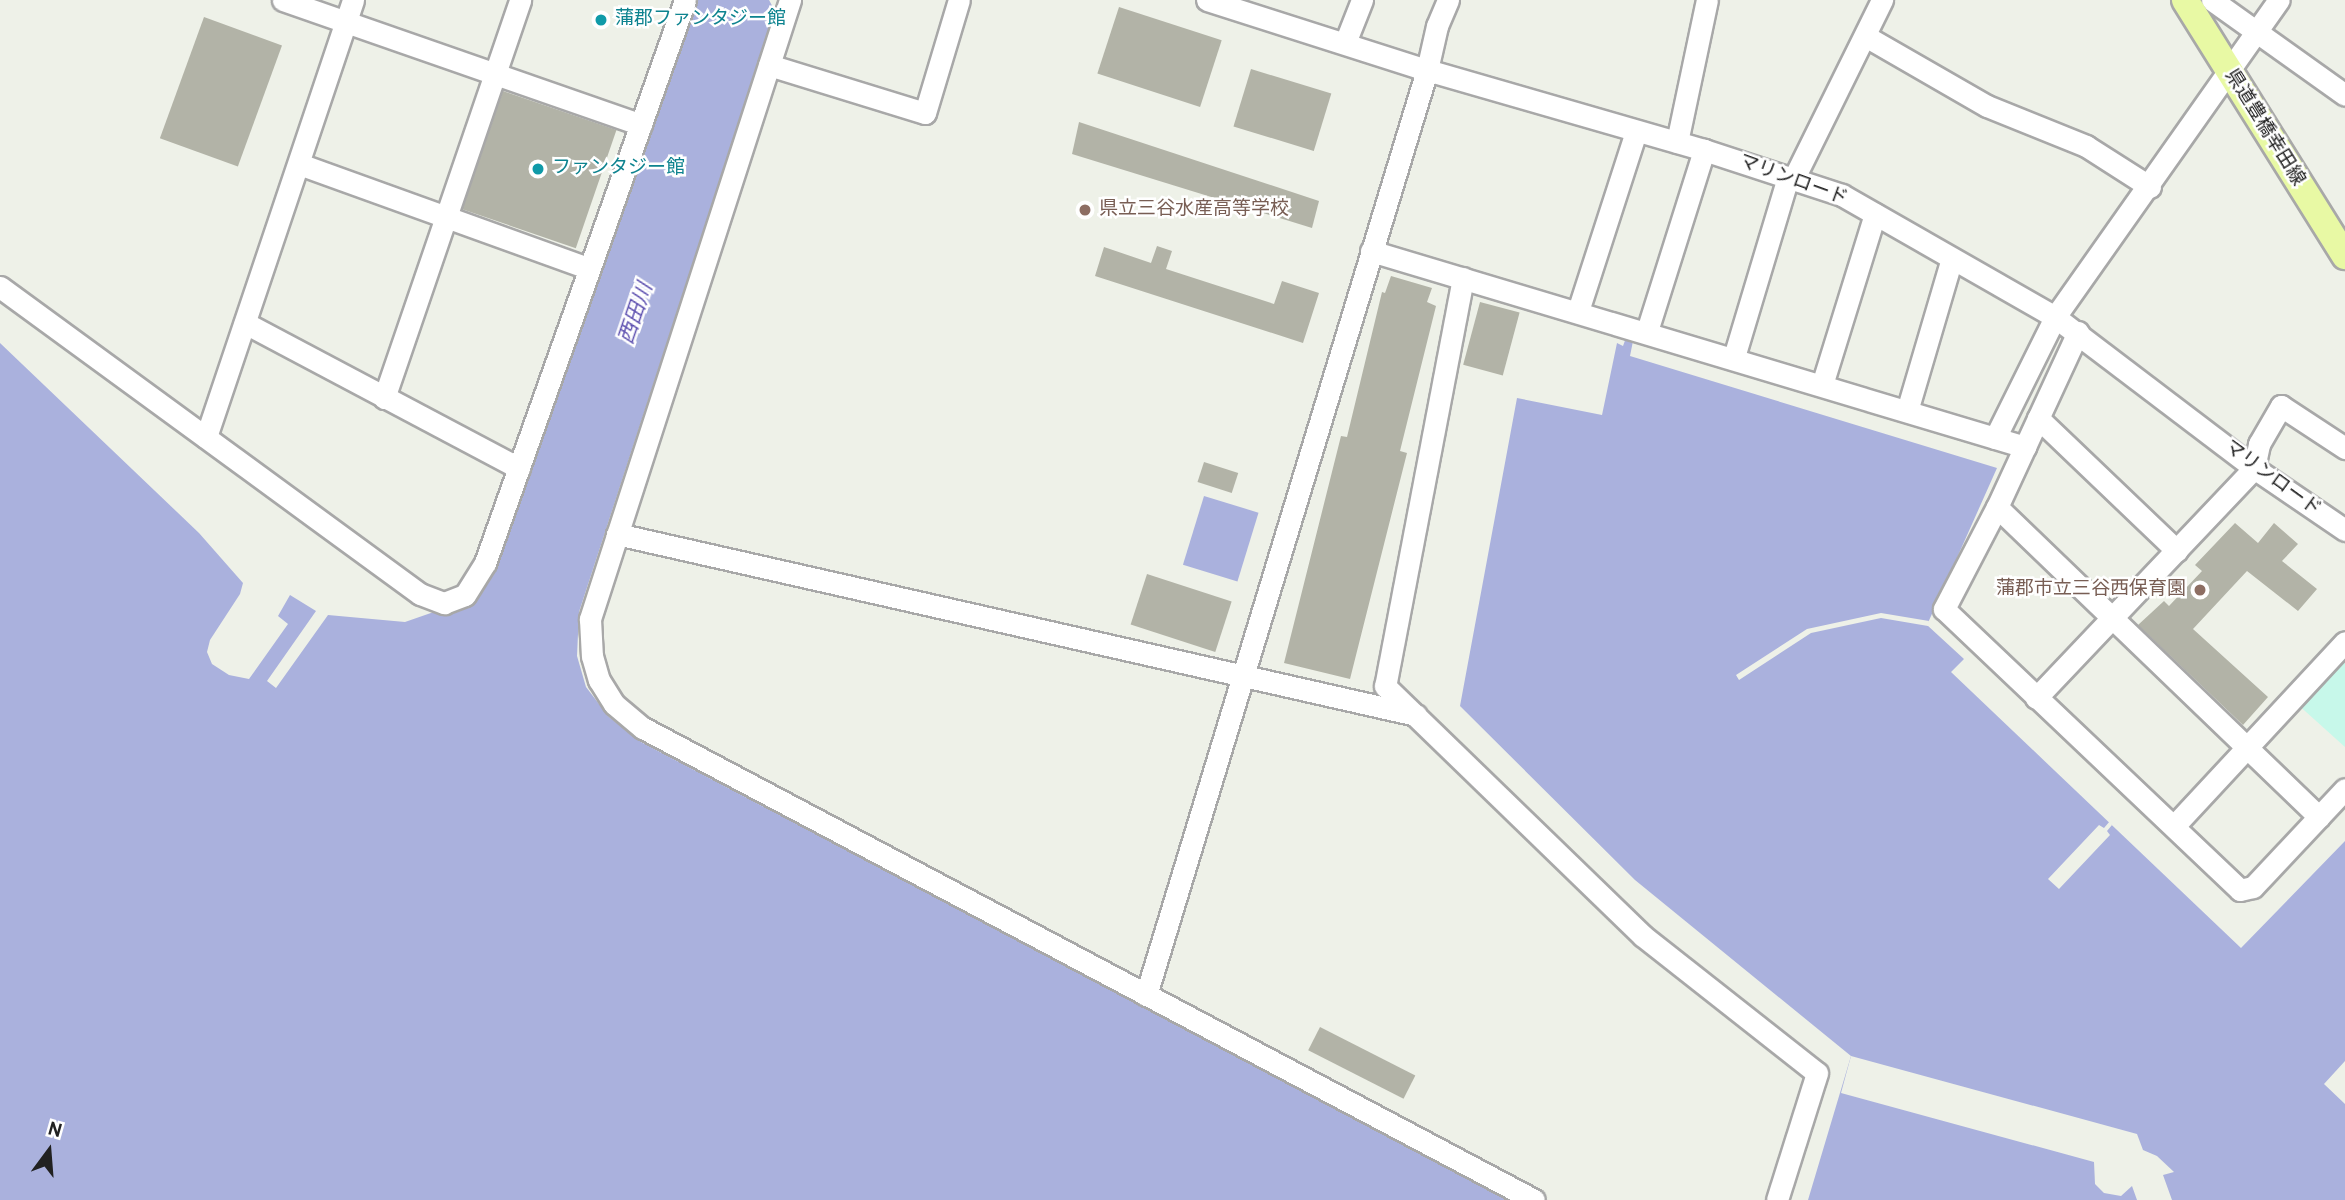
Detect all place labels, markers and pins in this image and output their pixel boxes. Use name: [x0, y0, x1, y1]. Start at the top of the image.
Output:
place label: 蒲郡ファンタジー館: [615, 9, 786, 31]
marker: 蒲郡ファンタジー館: [593, 12, 609, 28]
place label: ファンタジー館: [552, 158, 685, 180]
marker: ファンタジー館: [530, 161, 546, 177]
place label: 県立三谷水産高等学校: [1099, 199, 1289, 221]
marker: 県立三谷水産高等学校: [1077, 202, 1093, 218]
place label: 蒲郡市立三谷西保育園: [1996, 579, 2186, 601]
marker: 蒲郡市立三谷西保育園: [2192, 582, 2208, 598]

